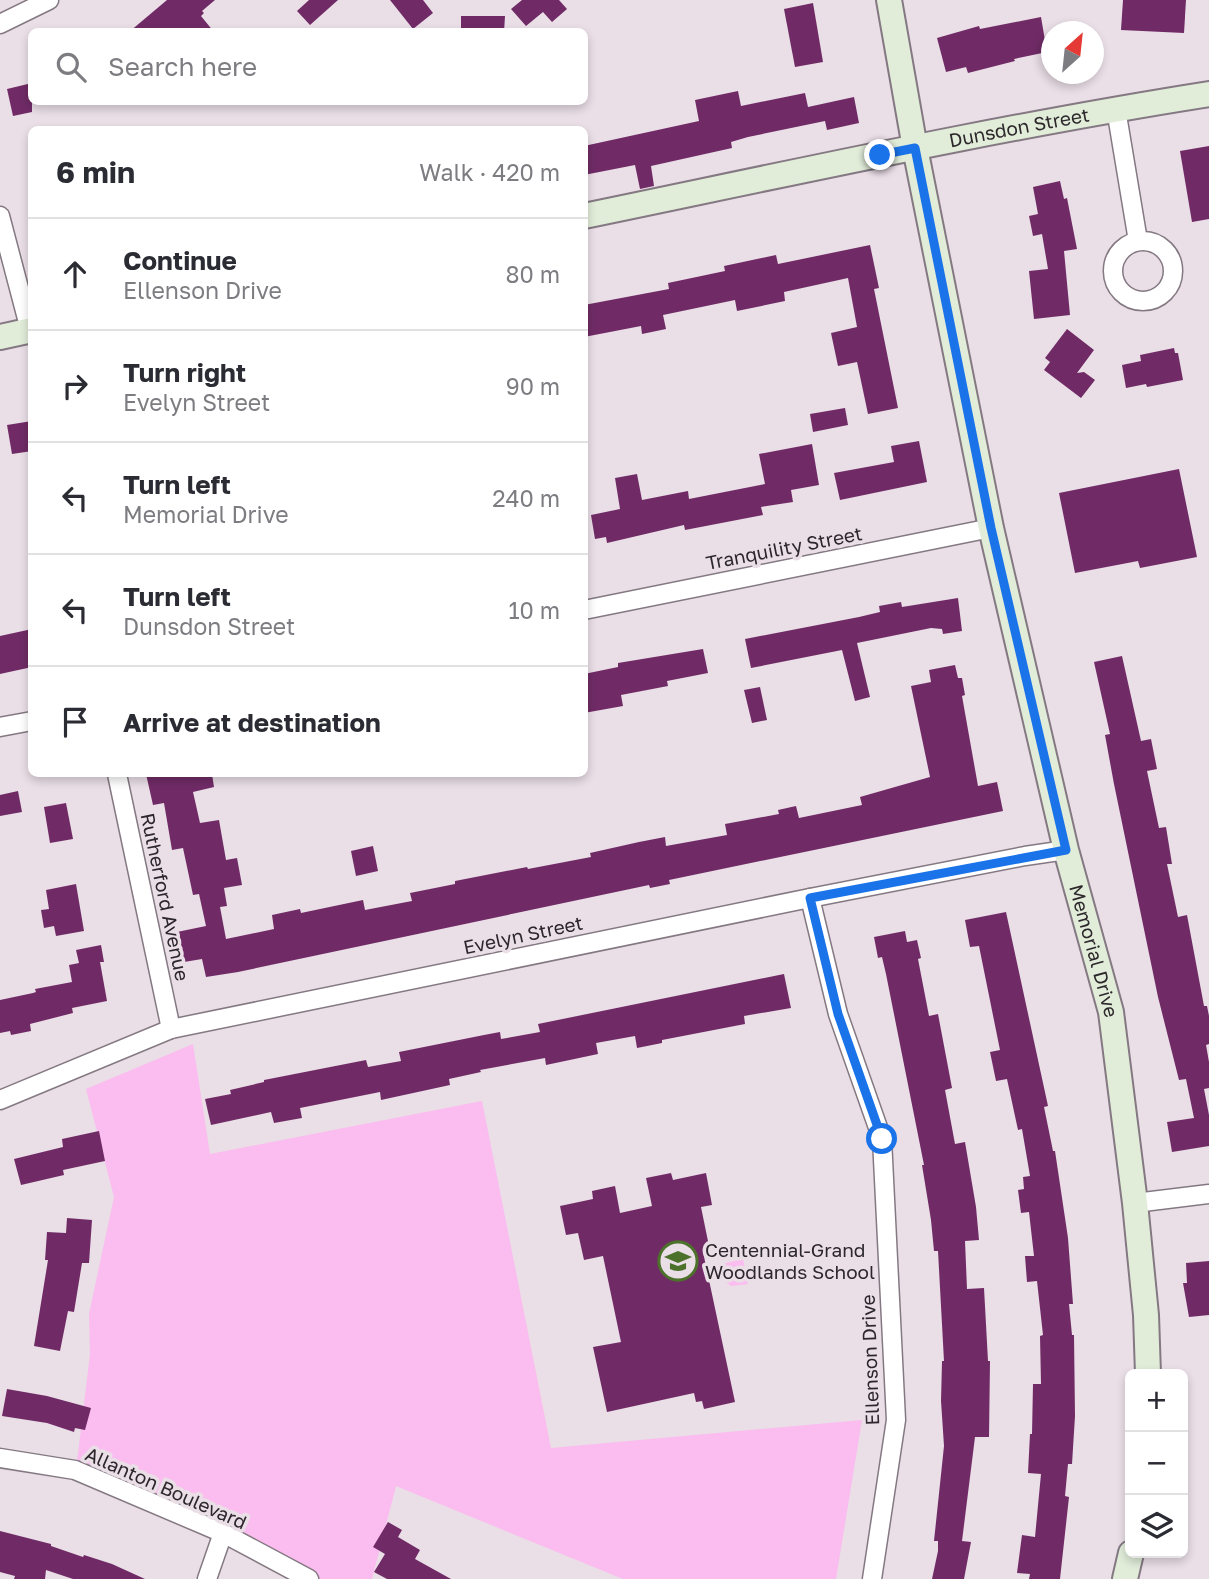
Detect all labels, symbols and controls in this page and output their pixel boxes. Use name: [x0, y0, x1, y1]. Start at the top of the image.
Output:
north arrow: [1041, 21, 1104, 84]
search box: [28, 28, 588, 105]
icon: search: [52, 48, 90, 86]
text: Search here: [108, 51, 257, 82]
street label: Dunsdon Street: [947, 102, 1091, 151]
route end: [864, 139, 895, 170]
text: 6 min: [56, 154, 135, 190]
text: Walk · 420 m: [419, 158, 560, 186]
text: Continue: [123, 245, 237, 276]
icon: ahead: [56, 255, 94, 293]
text: 80 m: [506, 260, 560, 288]
text: Ellenson Drive: [123, 276, 282, 304]
text: Turn right: [123, 357, 246, 388]
icon: right: [56, 367, 94, 405]
text: 90 m: [506, 372, 560, 400]
text: Evelyn Street: [123, 388, 270, 416]
text: Turn left: [123, 469, 231, 500]
icon: left: [56, 479, 94, 517]
text: 240 m: [492, 484, 560, 512]
text: Memorial Drive: [123, 500, 289, 528]
street label: Tranquility Street: [704, 521, 864, 574]
text: Turn left: [123, 581, 231, 612]
icon: left: [56, 591, 94, 629]
text: 10 m: [508, 596, 560, 624]
text: Dunsdon Street: [123, 612, 295, 640]
icon: arrive: [56, 703, 94, 741]
text: Arrive at destination: [123, 707, 381, 738]
street label: Rutherford Avenue: [136, 811, 195, 983]
street label: Memorial Drive: [1065, 882, 1124, 1020]
street label: Evelyn Street: [461, 911, 585, 958]
route start: [866, 1123, 897, 1154]
place label: Centennial-Grand Woodlands School: [705, 1238, 875, 1283]
school or university icon: Centennial-Grand Woodlands School: [657, 1240, 699, 1282]
street label: Ellenson Drive: [856, 1294, 883, 1426]
map controls: [1125, 1369, 1188, 1558]
button: +: [1125, 1369, 1188, 1432]
button: −: [1125, 1432, 1188, 1495]
street label: Allanton Boulevard: [82, 1442, 250, 1533]
button: layers: [1125, 1495, 1188, 1558]

